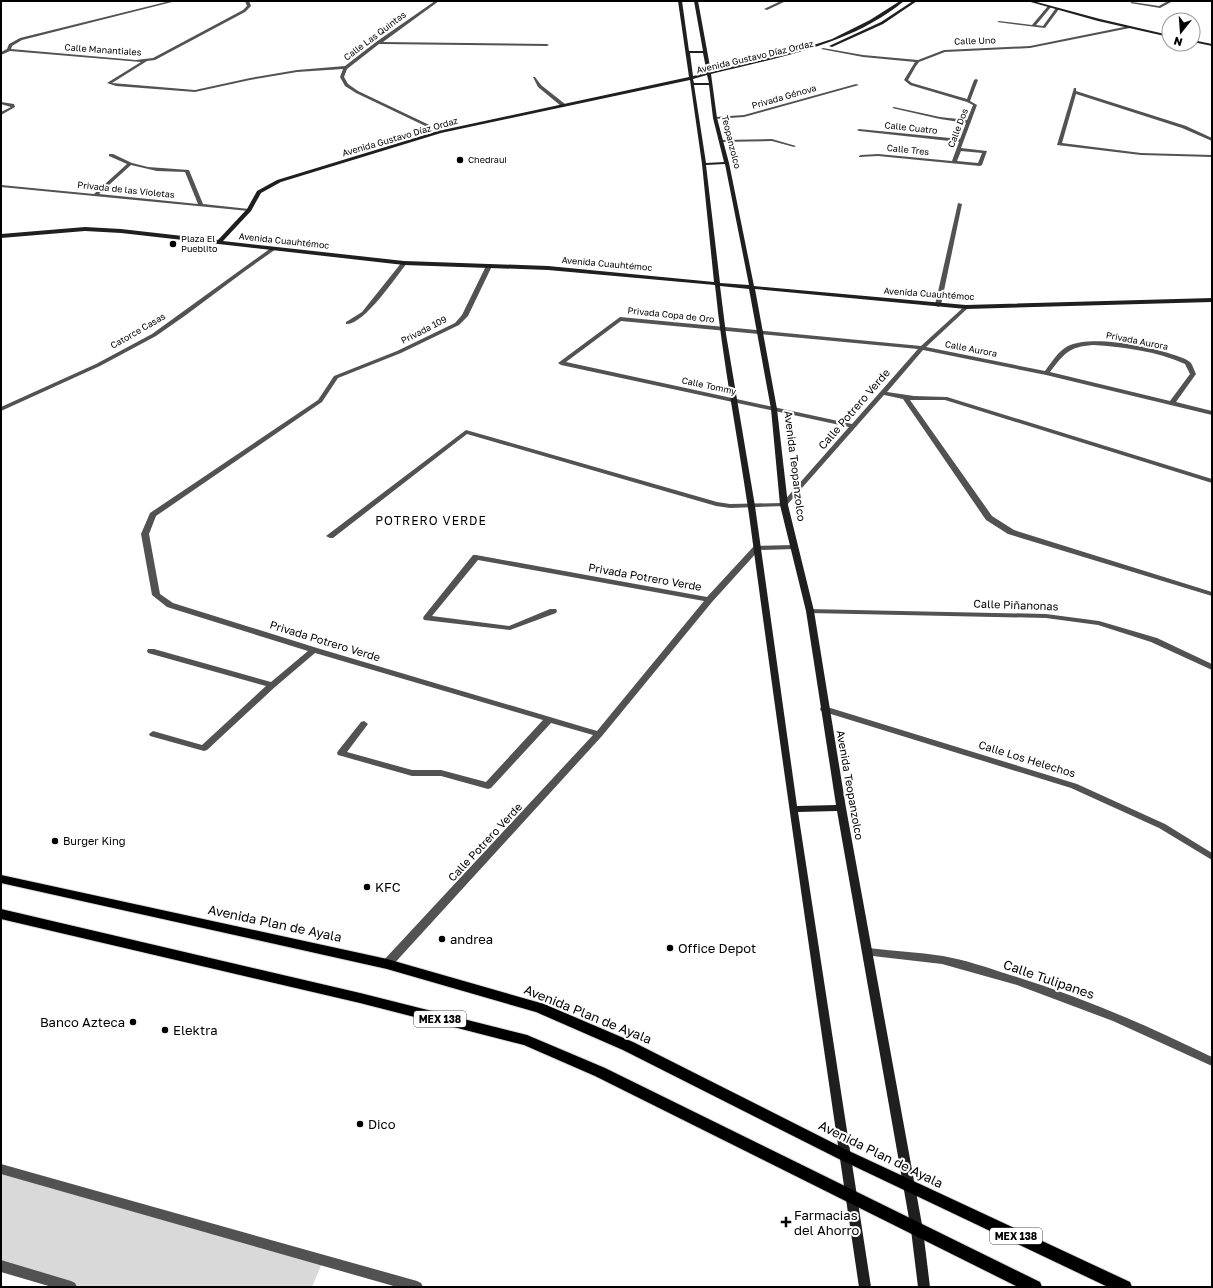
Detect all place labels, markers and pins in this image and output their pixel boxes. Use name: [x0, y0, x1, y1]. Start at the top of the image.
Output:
place label: Chedraui: [468, 154, 507, 165]
marker: Chedraui: [455, 155, 465, 165]
place label: Plaza El Pueblito: [181, 233, 217, 254]
marker: Plaza El Pueblito: [168, 239, 178, 249]
place label: Burger King: [63, 834, 125, 847]
marker: Burger King: [50, 836, 60, 846]
place label: KFC: [375, 879, 401, 895]
marker: KFC: [362, 882, 372, 892]
place label: andrea: [450, 931, 493, 947]
marker: andrea: [437, 934, 447, 944]
place label: Office Depot: [678, 940, 756, 956]
marker: Office Depot: [665, 943, 675, 953]
place label: Banco Azteca: [40, 1014, 125, 1030]
marker: Banco Azteca: [128, 1017, 138, 1027]
place label: Elektra: [173, 1022, 218, 1038]
marker: Elektra: [160, 1025, 170, 1035]
place label: Dico: [368, 1116, 396, 1132]
marker: Dico: [355, 1119, 365, 1129]
place label: Farmacias del Ahorro: [794, 1207, 859, 1238]
marker: Farmacias del Ahorro: [781, 1217, 791, 1227]

